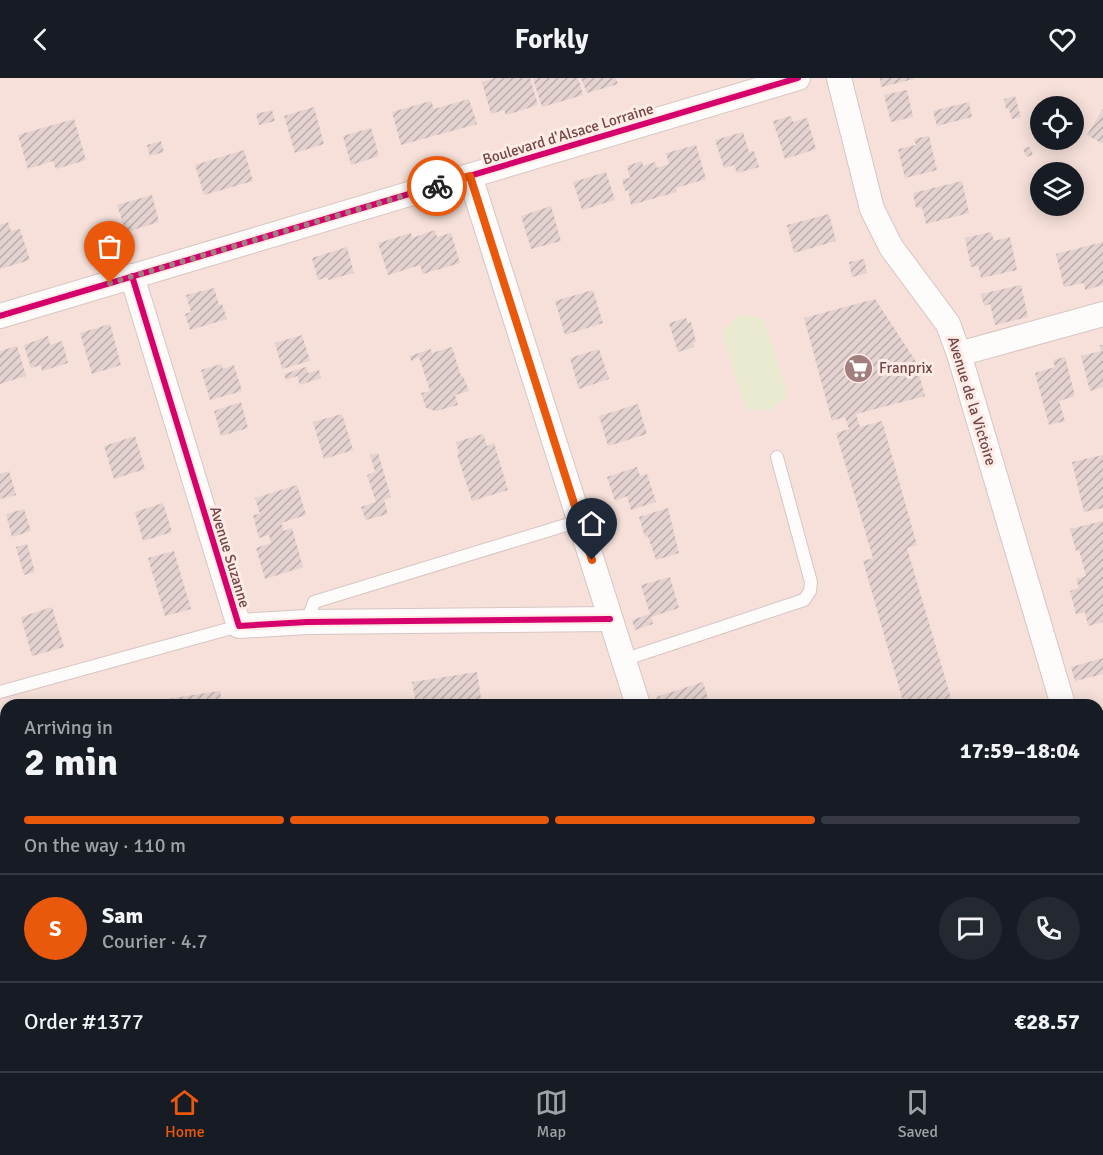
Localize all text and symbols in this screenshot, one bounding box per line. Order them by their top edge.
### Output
icon: back [24,23,57,56]
text: Forkly [515,23,588,56]
icon: heart [1046,23,1079,56]
map controls [1030,96,1084,216]
button: locate [1030,96,1084,150]
street label: Boulevard d'Alsace Lorraine [480,99,656,169]
courier [407,156,467,216]
button: layers [1030,162,1084,216]
icon: bike [421,170,454,203]
pin [84,221,135,283]
icon: bag [93,230,126,263]
street label: Avenue de la Victoire [944,334,1000,468]
supermarket icon: Franprix [842,352,874,384]
place label: Franprix [879,359,932,377]
pin [566,498,617,560]
street label: Avenue Suzanne [206,504,254,610]
icon: home [575,507,608,540]
text: Arriving in [24,715,113,740]
text: 17:59–18:04 [960,737,1080,764]
text: 2 min [24,738,118,786]
text: On the way · 110 m [24,833,186,858]
button: chat [939,897,1002,960]
button: phone [1017,897,1080,960]
text: Sam [102,902,143,929]
text: S [49,915,62,942]
text: Courier · 4.7 [102,929,208,954]
text: Order #1377 [24,1008,144,1035]
text: €28.57 [1014,1008,1080,1035]
tab: Home [165,1086,205,1142]
tab: Map [535,1086,568,1142]
tab: Saved [898,1086,938,1142]

